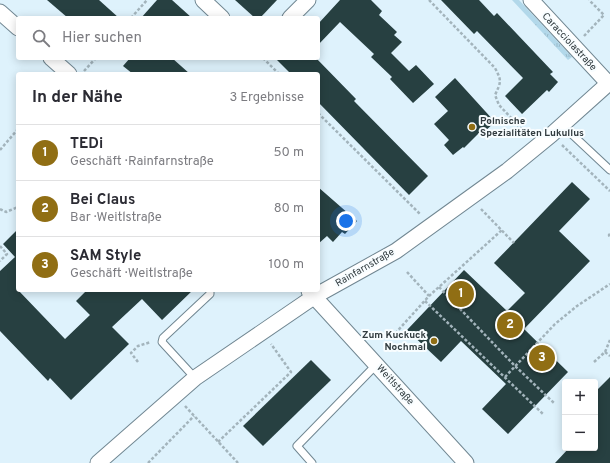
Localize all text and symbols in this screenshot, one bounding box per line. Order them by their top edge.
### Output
street label: Caracciolastraße [539,10,599,74]
search box [16,16,320,60]
icon: search [30,27,52,49]
text: Hier suchen [62,29,142,48]
text: In der Nähe [32,87,123,109]
text: 3 Ergebnisse [229,90,304,106]
place label: Polnische Spezialitäten Lukullus [480,115,584,140]
marker: Polnische Spezialitäten Lukullus [467,122,477,132]
text: TEDi [70,135,103,154]
text: 1 [42,145,48,161]
text: 50 m [274,145,304,161]
text: Geschäft · Rainfarnstraße [70,154,214,170]
text: Bei Claus [70,191,135,210]
text: 2 [41,201,49,217]
text: 80 m [274,201,304,217]
text: Bar · Weitlstraße [70,210,162,226]
your location [336,211,356,231]
street label: Rainfarnstraße [333,246,397,290]
text: SAM Style [70,247,141,266]
text: 3 [41,257,49,273]
text: 100 m [268,257,304,273]
text: Geschäft · Weitlstraße [70,266,193,282]
pin: 1 [448,279,474,309]
pin: 2 [497,310,523,340]
place label: Zum Kuckuck Nochmal [362,329,426,354]
marker: Zum Kuckuck Nochmal [429,336,439,346]
pin: 3 [529,343,555,373]
street label: Weitlstraße [373,362,417,408]
map controls [562,379,598,451]
button: + [562,379,598,415]
button: − [562,415,598,451]

